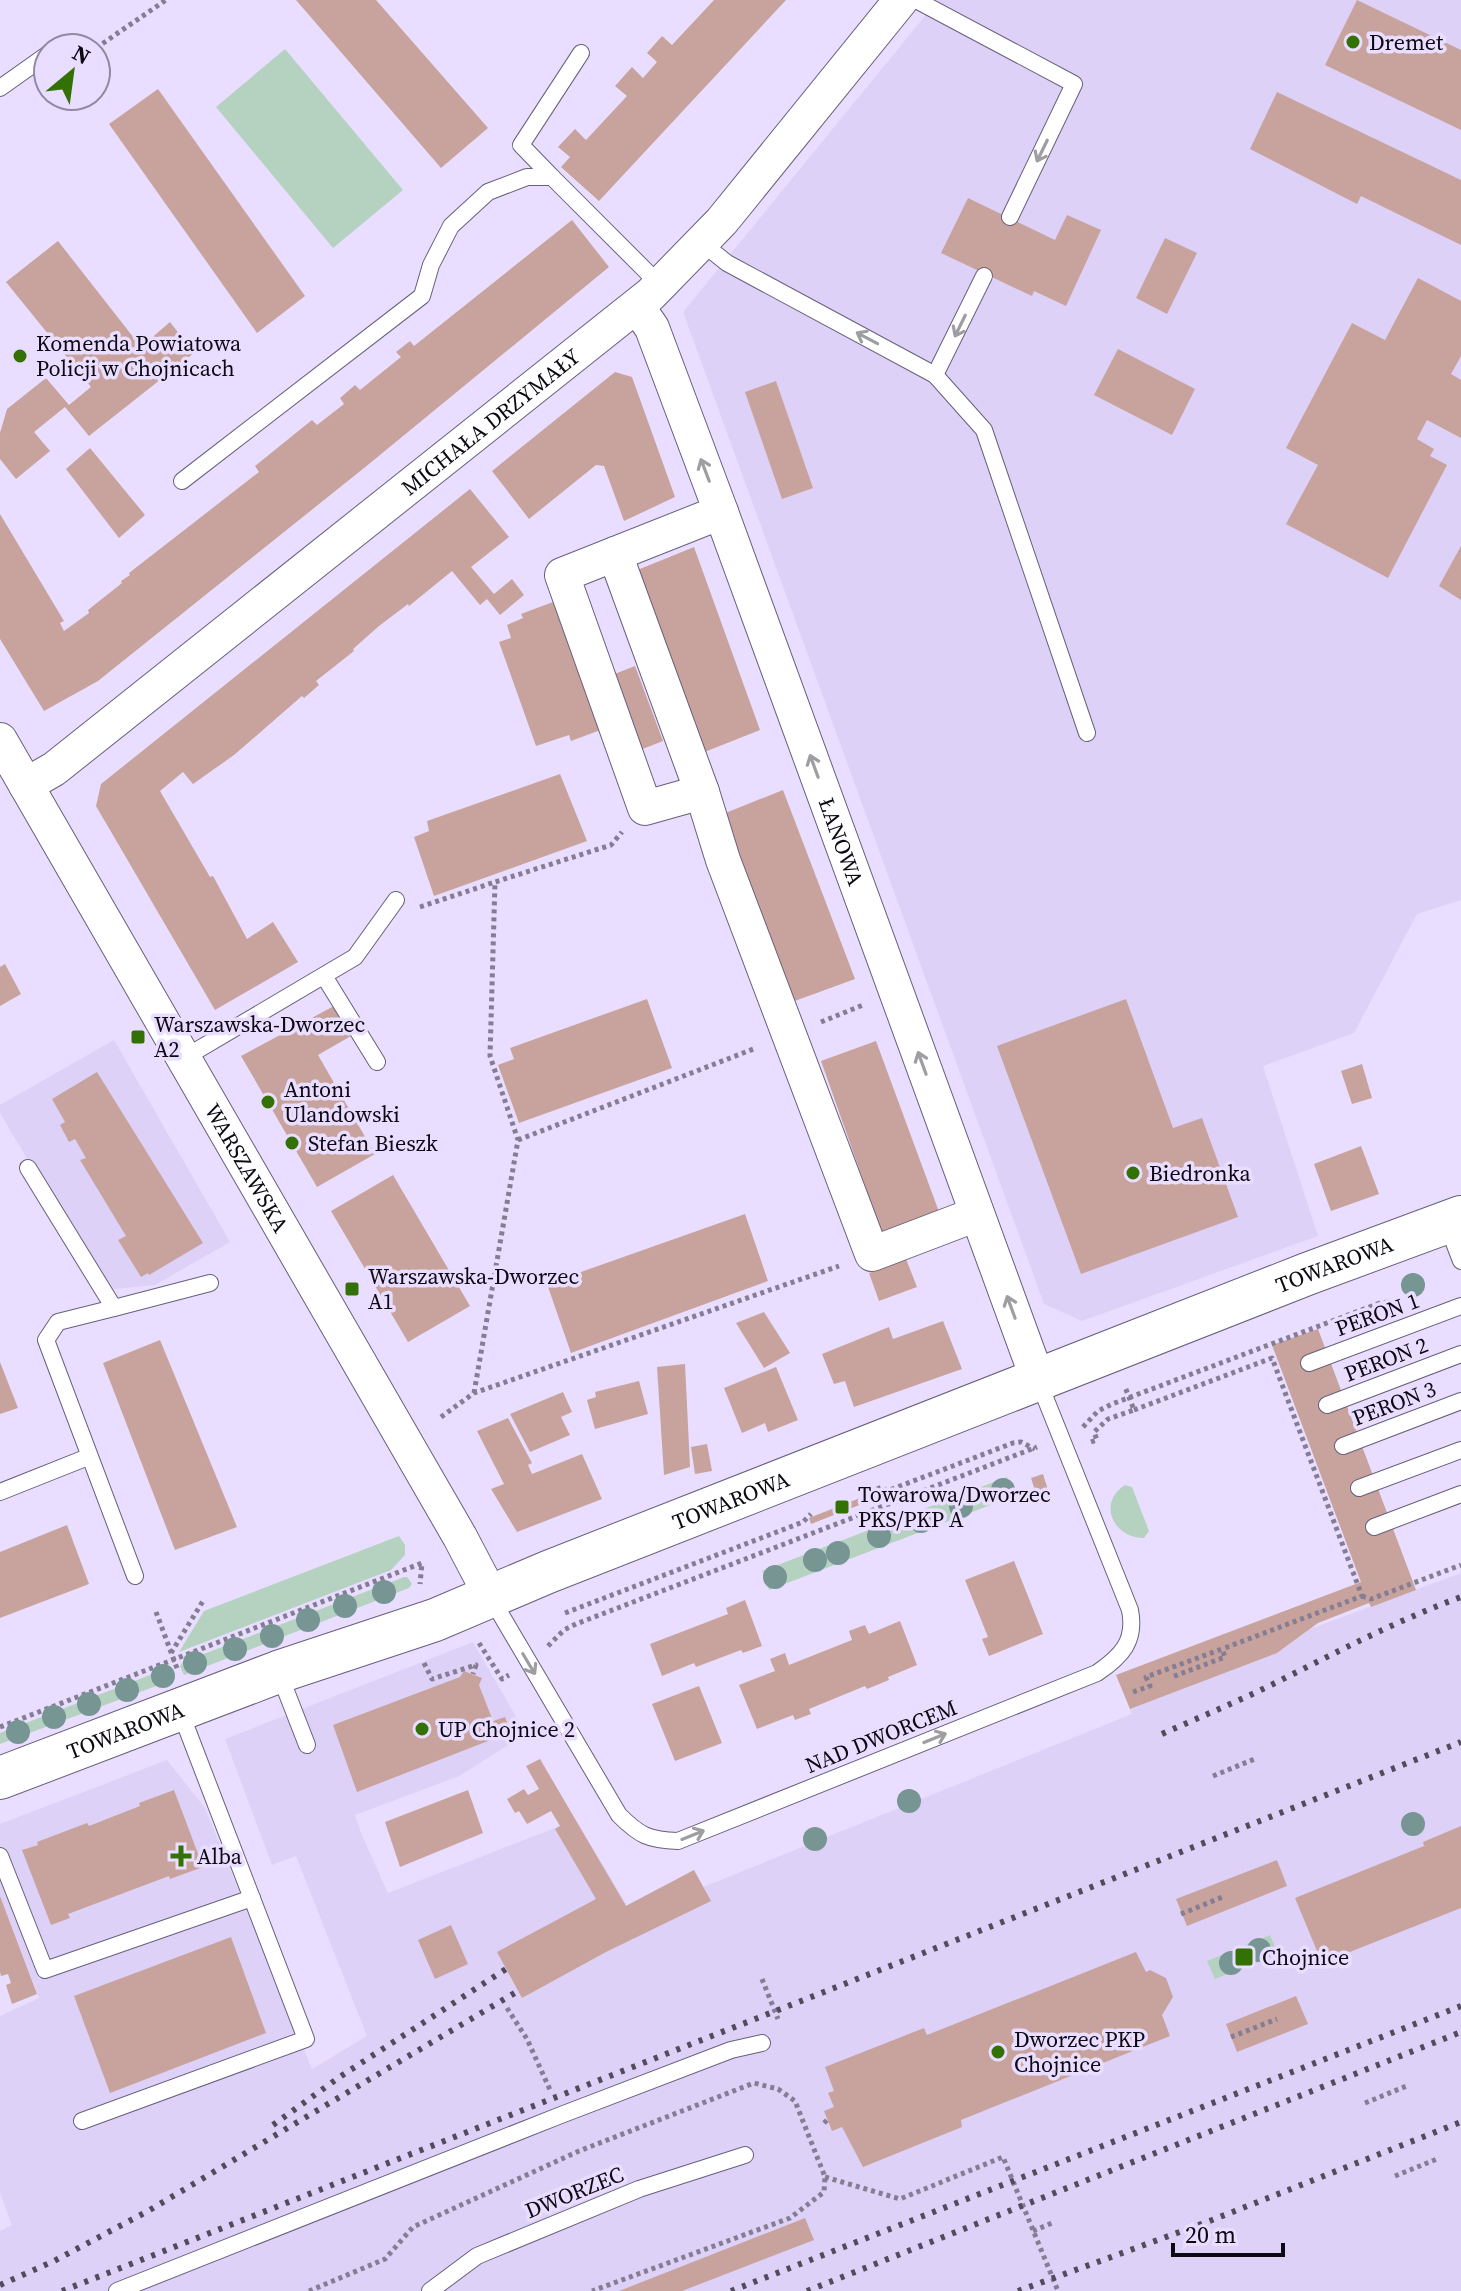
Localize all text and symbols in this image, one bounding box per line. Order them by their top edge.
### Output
place label: Dremet [1369,27,1444,57]
north arrow [32,32,112,112]
marker: Dremet [1344,33,1362,51]
text: N [67,38,96,72]
one-way arrow [1034,138,1049,162]
one-way arrow [951,313,967,337]
place label: Komenda Powiatowa Policji w Chojnicach [36,328,242,383]
one-way arrow [855,329,879,345]
street label: MICHAŁA DRZYMAŁY [395,341,586,502]
marker: Komenda Powiatowa Policji w Chojnicach [11,347,29,365]
one-way arrow [697,458,711,482]
one-way arrow [806,754,820,779]
street label: ŁANOWA [812,793,871,890]
place label: Warszawska-Dworzec A2 [154,1009,366,1064]
marker: Warszawska-Dworzec A2 [129,1028,147,1046]
one-way arrow [914,1051,928,1076]
place label: Antoni Ulandowski [284,1074,400,1129]
marker: Antoni Ulandowski [259,1093,277,1111]
street label: WARSZAWSKA [198,1098,296,1238]
place label: Stefan Bieszk [308,1128,439,1158]
marker: Stefan Bieszk [283,1134,301,1152]
place label: Biedronka [1149,1158,1252,1188]
marker: Biedronka [1124,1164,1142,1182]
street label: TOWAROWA [1271,1228,1397,1300]
place label: Warszawska-Dworzec A1 [368,1261,580,1316]
marker: Warszawska-Dworzec A1 [343,1280,361,1298]
street label: PERON 1 [1331,1285,1423,1343]
one-way arrow [1003,1295,1018,1320]
street label: PERON 2 [1340,1329,1432,1389]
street label: PERON 3 [1348,1373,1440,1433]
street label: TOWAROWA [668,1464,794,1537]
place label: Towarowa/Dworzec PKS/PKP A [858,1479,1051,1534]
marker: Towarowa/Dworzec PKS/PKP A [833,1498,851,1516]
one-way arrow [521,1652,537,1675]
street label: NAD DWORCEM [801,1692,961,1780]
street label: TOWAROWA [62,1694,189,1766]
place label: UP Chojnice 2 [438,1714,575,1744]
marker: UP Chojnice 2 [413,1720,431,1738]
one-way arrow [922,1730,947,1744]
one-way arrow [680,1826,705,1841]
place label: Alba [197,1841,243,1871]
marker: Alba [172,1847,190,1865]
place label: Chojnice [1262,1942,1349,1972]
marker: Chojnice [1233,1946,1255,1968]
place label: Dworzec PKP Chojnice [1014,2024,1145,2079]
marker: Dworzec PKP Chojnice [989,2043,1007,2061]
street label: DWORZEC [520,2159,628,2225]
scale bar [1173,2207,1283,2257]
text: 20 m [1185,2218,1236,2251]

